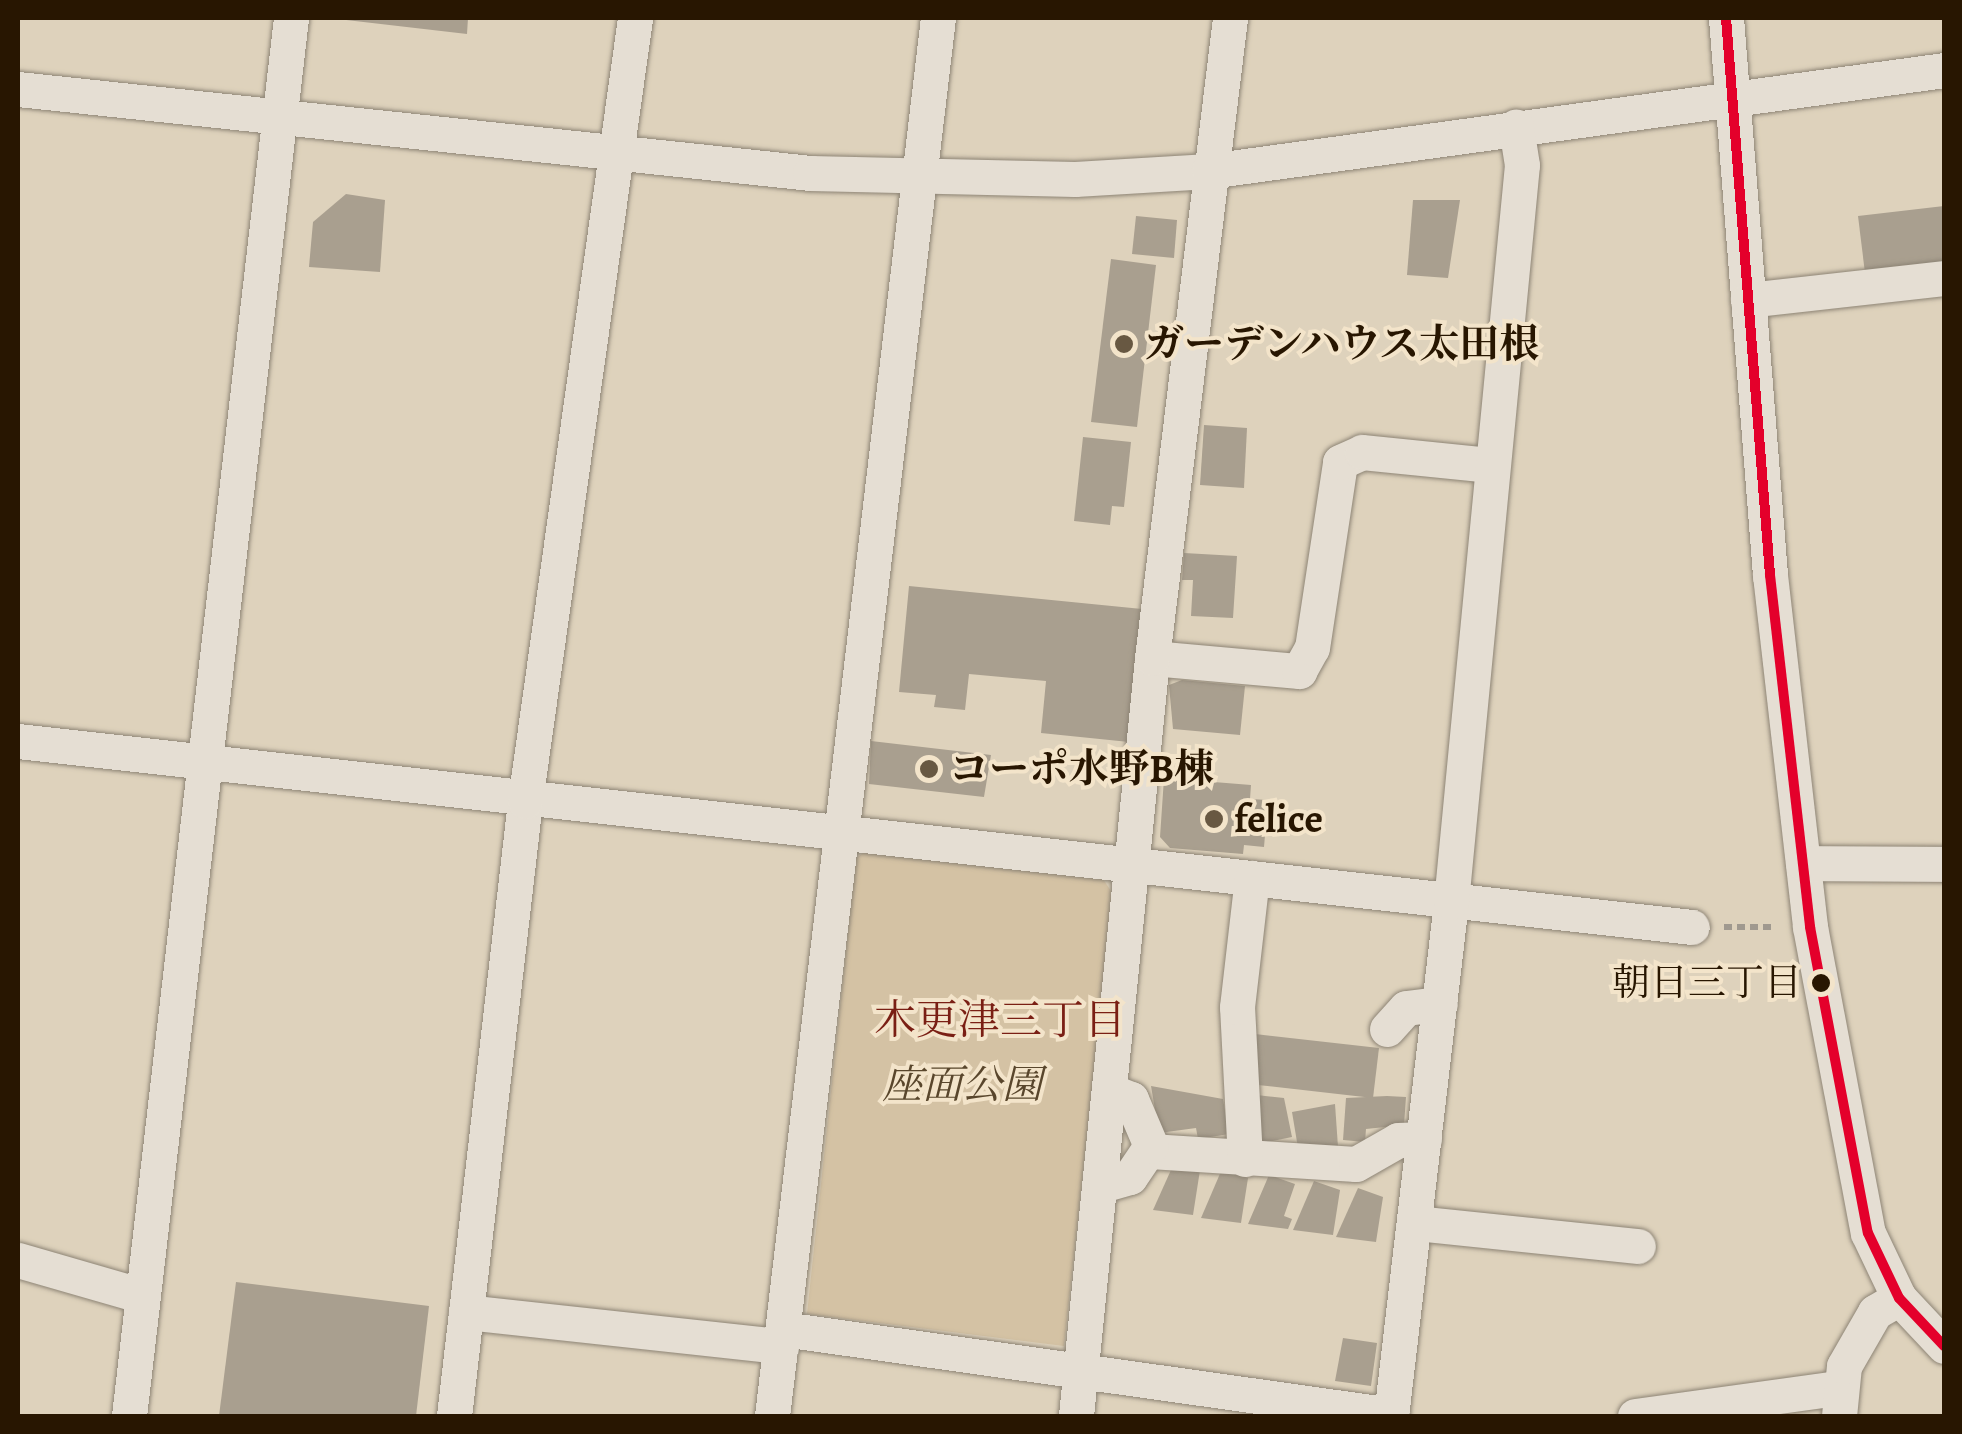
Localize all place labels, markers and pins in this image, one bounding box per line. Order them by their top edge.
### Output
place label: ガーデンハウス太田根 [1144,320,1544,368]
marker: ガーデンハウス太田根 [1113,333,1135,355]
place label: コーポ水野B棟 [949,745,1214,793]
marker: コーポ水野B棟 [918,758,940,780]
place label: felice [1234,795,1323,843]
marker: felice [1203,808,1225,830]
place label: 朝日三丁目 [1612,960,1802,1006]
marker: 朝日三丁目 [1811,973,1831,993]

